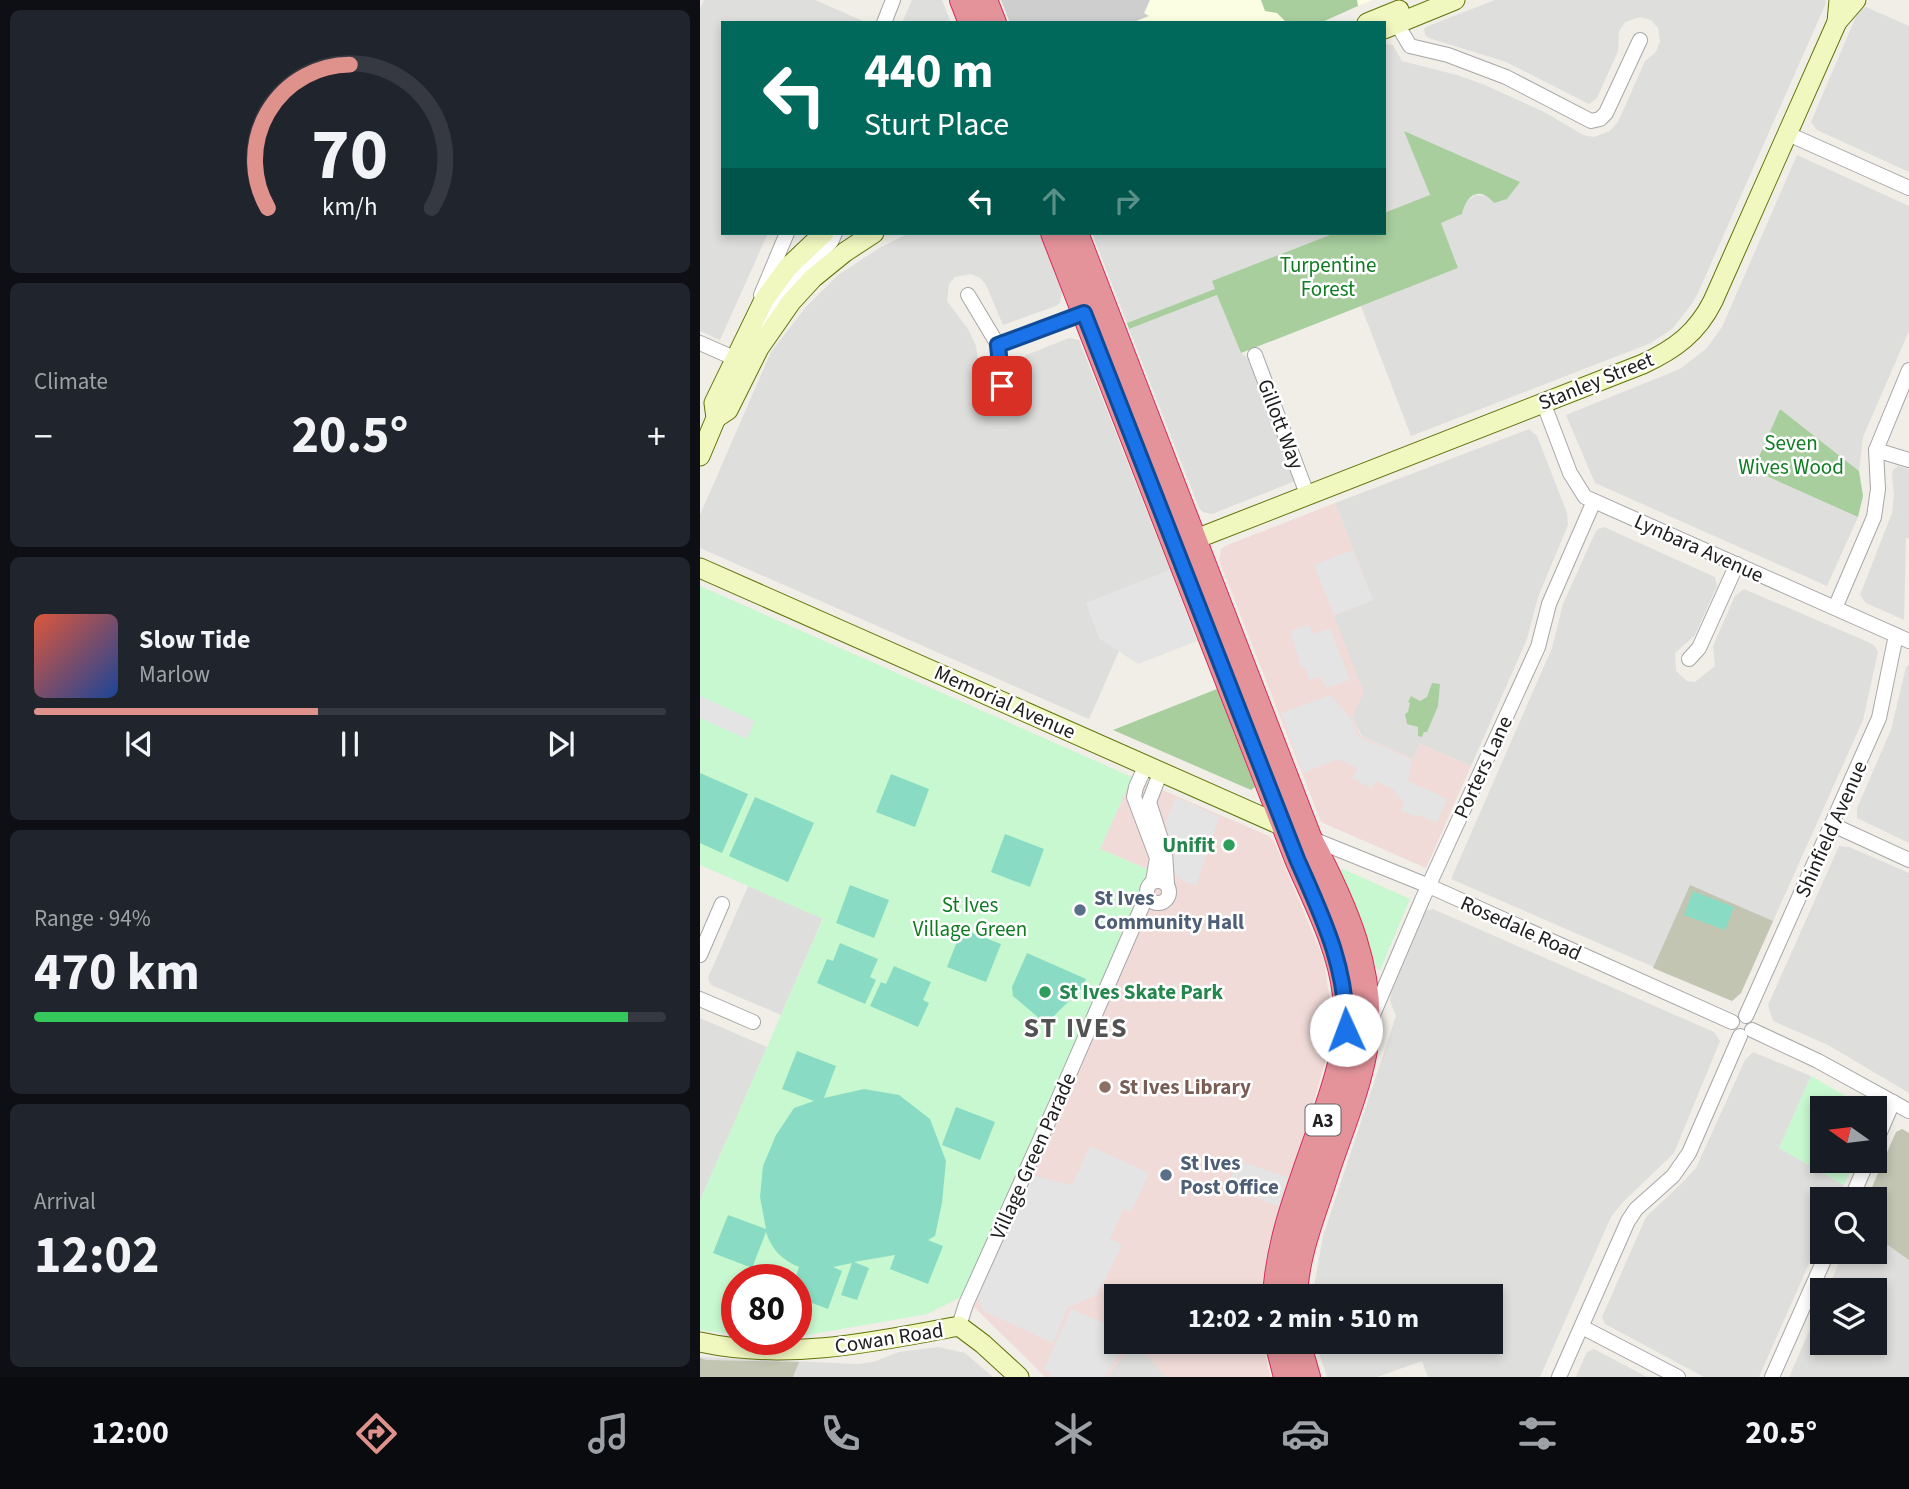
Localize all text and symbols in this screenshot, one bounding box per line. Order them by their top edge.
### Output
text: 440 m [864,37,993,107]
icon: left [749,49,840,140]
text: Sturt Place [864,102,1009,148]
text: 70 [312,103,388,207]
icon: left [962,182,1000,220]
icon: ahead [1035,182,1073,220]
icon: right [1108,182,1146,220]
text: km/h [322,189,378,225]
park label: Turpentine Forest [1280,250,1376,304]
street label: Stanley Street [1534,344,1658,418]
pin [972,356,1032,416]
text: Climate [34,365,108,398]
icon: arrive [983,367,1021,405]
street label: Gillott Way [1250,375,1312,474]
text: 20.5° [292,399,408,473]
text: − [34,410,53,464]
text: + [647,410,666,464]
park label: Seven Wives Wood [1738,428,1844,482]
street label: Lynbara Avenue [1629,506,1769,590]
text: Slow Tide [139,621,250,658]
street label: Memorial Avenue [930,657,1080,747]
text: Marlow [139,658,210,691]
street label: Porters Lane [1446,711,1520,823]
icon: previous [120,725,158,763]
icon: pause [331,725,369,763]
icon: next [542,725,580,763]
street label: Shinfield Avenue [1787,756,1875,902]
place label: Unifit [1162,830,1215,860]
marker: Unifit [1221,837,1237,853]
place label: St Ives Community Hall [1094,883,1244,937]
street label: Rosedale Road [1456,888,1586,968]
park label: St Ives Village Green [913,890,1027,944]
text: Range · 94% [34,902,151,935]
marker: St Ives Community Hall [1072,902,1088,918]
text: 470 km [34,936,200,1010]
place label: St Ives Skate Park [1059,977,1223,1007]
marker: St Ives Skate Park [1037,984,1053,1000]
position arrow [1309,993,1383,1067]
district label: ST IVES [1023,1008,1129,1048]
street label: Village Green Parade [983,1068,1083,1244]
place label: St Ives Library [1119,1072,1251,1102]
marker: St Ives Library [1097,1079,1113,1095]
north arrow [1810,1096,1886,1172]
map controls [1810,1096,1887,1355]
road number: A3 [1306,1104,1340,1136]
place label: St Ives Post Office [1180,1148,1279,1202]
marker: St Ives Post Office [1158,1167,1174,1183]
text: Arrival [34,1185,96,1218]
button: search [1810,1187,1887,1264]
text: 12:02 [34,1219,159,1293]
speed limit sign: 80 [721,1264,812,1355]
button: layers [1810,1278,1887,1355]
text: 12:02 · 2 min · 510 m [1188,1300,1419,1337]
street label: Cowan Road [833,1315,945,1361]
icon: directions [352,1409,401,1458]
icon: music [584,1409,633,1458]
icon: phone [816,1409,865,1458]
icon: climate [1049,1409,1098,1458]
icon: car [1281,1409,1330,1458]
icon: filters [1513,1409,1562,1458]
text: 12:00 [92,1410,169,1456]
text: 20.5° [1745,1410,1817,1456]

